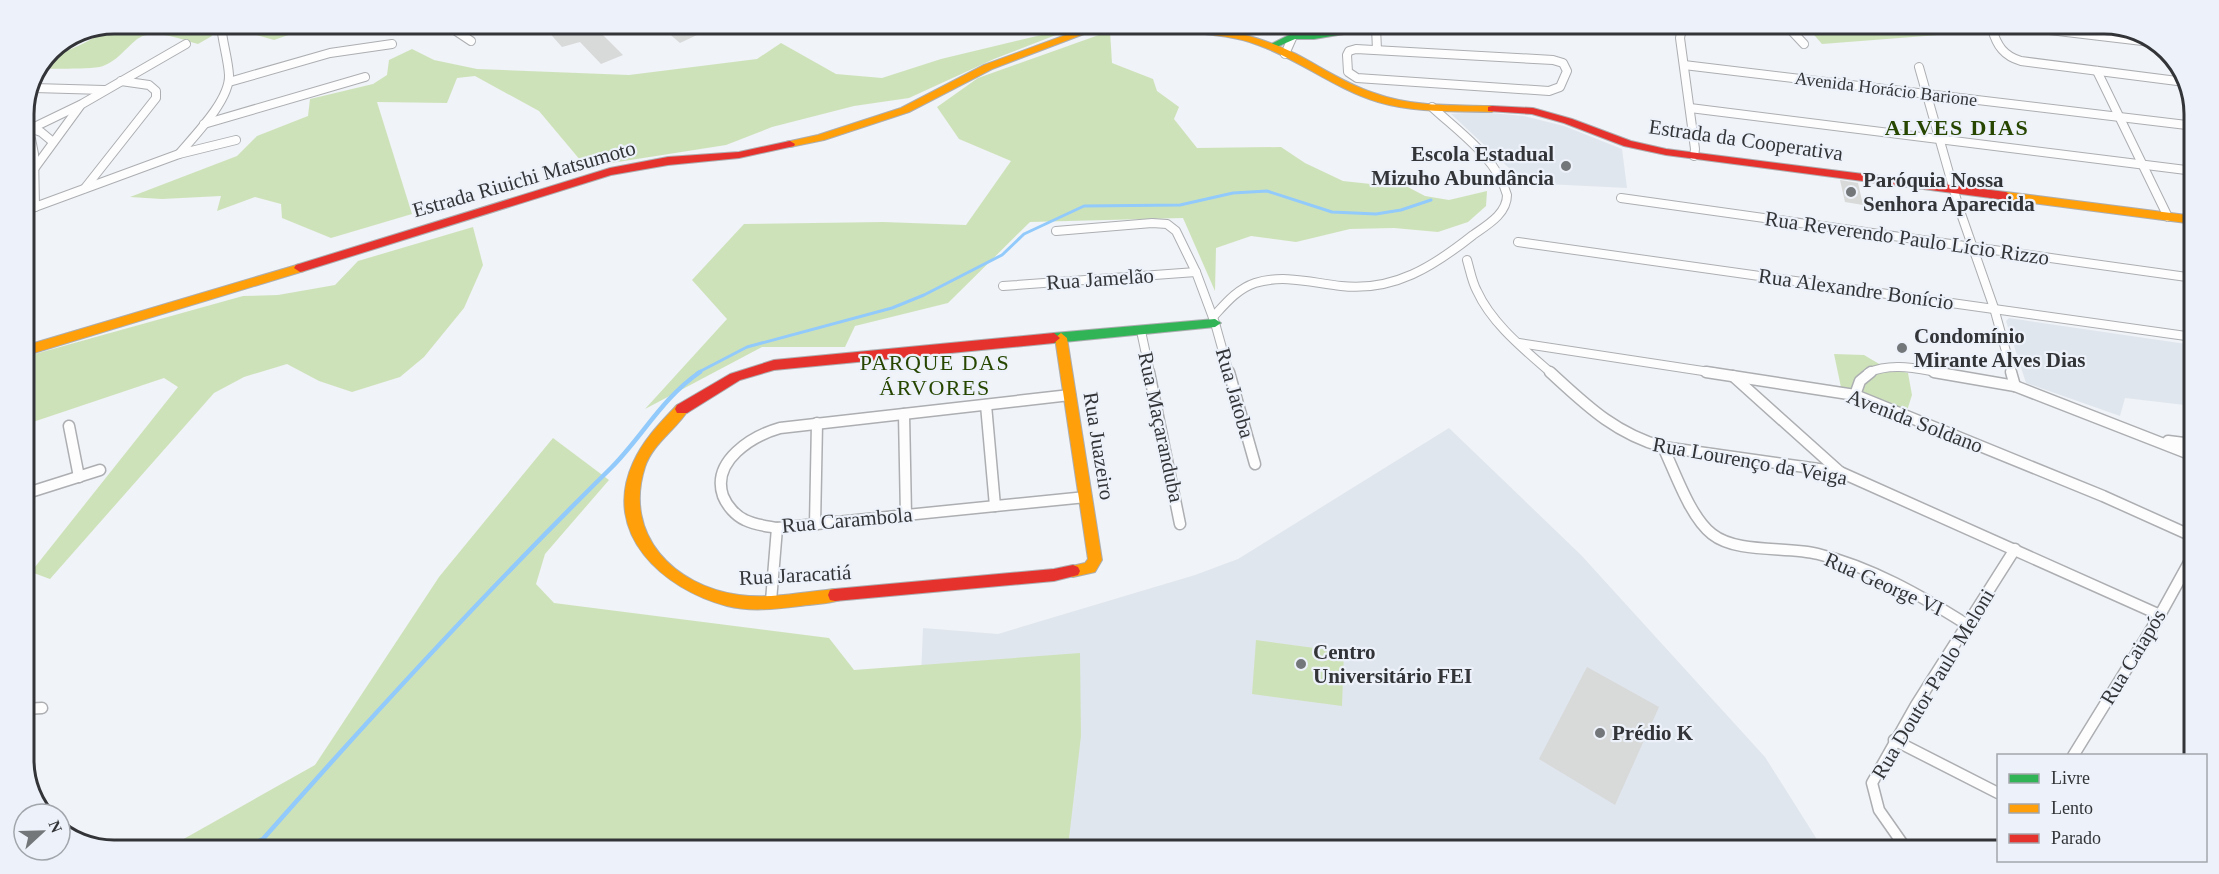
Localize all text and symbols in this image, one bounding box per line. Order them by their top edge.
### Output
street label: Avenida Horácio Barione [1794,68,1978,110]
street label: Estrada da Cooperativa [1647,114,1845,166]
district label: ALVES DIAS [1885,115,2029,140]
street label: Estrada Riuichi Matsumoto [410,136,638,222]
place label: Escola Estadual Mizuho Abundância [1371,142,1554,190]
marker: Escola Estadual Mizuho Abundância [1559,159,1573,173]
place label: Paróquia Nossa Senhora Aparecida [1863,168,2035,216]
marker: Paróquia Nossa Senhora Aparecida [1844,185,1858,199]
street label: Rua Reverendo Paulo Lício Rizzo [1763,206,2051,270]
street label: Rua Jamelão [1045,263,1155,295]
street label: Rua Alexandre Bonício [1757,263,1955,315]
place label: Condomínio Mirante Alves Dias [1914,324,2085,372]
marker: Condomínio Mirante Alves Dias [1895,341,1909,355]
street label: Rua Jatoba [1211,345,1260,442]
district label: PARQUE DAS ÁRVORES [860,350,1010,400]
street label: Rua Maçaranduba [1133,350,1189,505]
street label: Avenida Soldano [1844,384,1986,458]
street label: Rua Juazeiro [1079,390,1119,502]
street label: Rua Lourenço da Veiga [1651,432,1850,490]
street label: Rua Carambola [781,502,914,538]
street label: Rua George VI [1821,547,1947,621]
street label: Rua Jaracatiá [738,560,852,590]
street label: Rua Doutor Paulo Meloni [1867,584,1999,783]
street label: Rua Caiapós [2095,605,2171,709]
place label: Centro Universitário FEI [1313,640,1472,688]
marker: Centro Universitário FEI [1294,657,1308,671]
place label: Prédio K [1612,721,1694,745]
marker: Prédio K [1593,726,1607,740]
legend [1997,754,2207,862]
text: Livre [2051,768,2090,788]
text: Lento [2051,798,2093,818]
north arrow [12,802,72,862]
text: N [45,818,66,836]
text: Parado [2051,828,2101,848]

